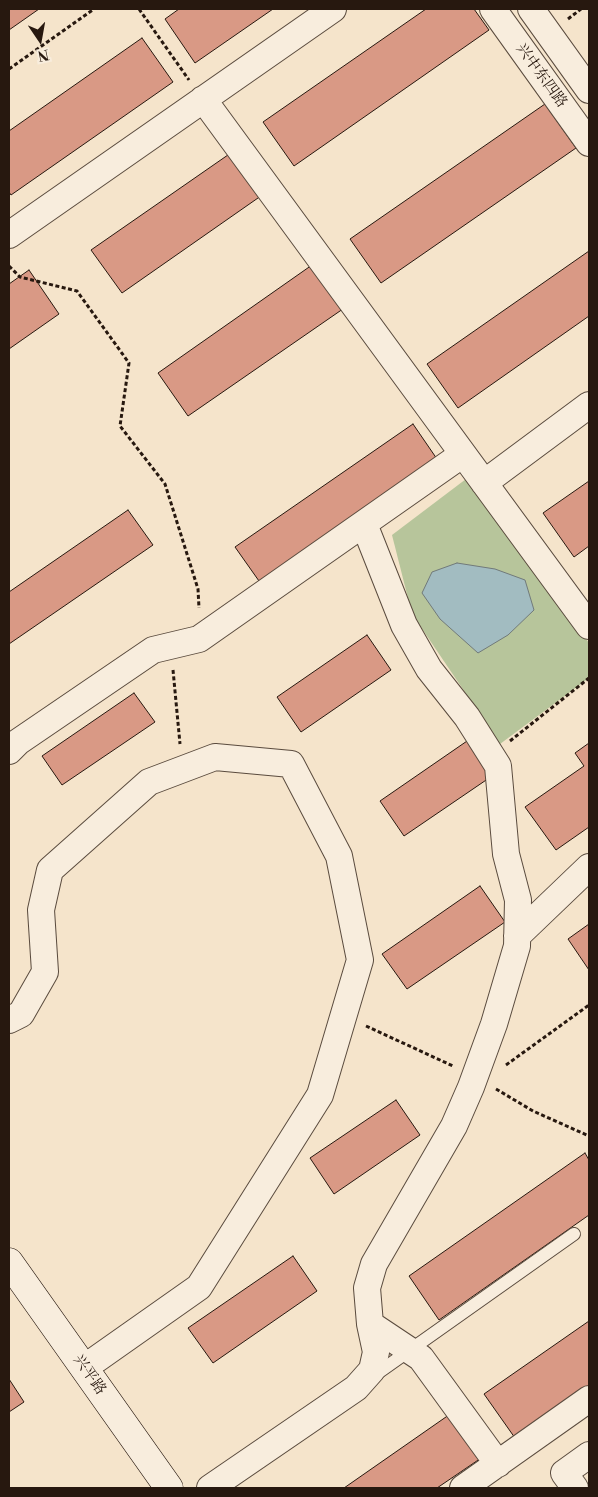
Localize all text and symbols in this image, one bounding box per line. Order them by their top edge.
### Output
north arrow [15,15,65,65]
street label: 兴中东四路 [512,40,570,112]
text: N [36,45,50,65]
street label: 兴平路 [69,1351,109,1399]

